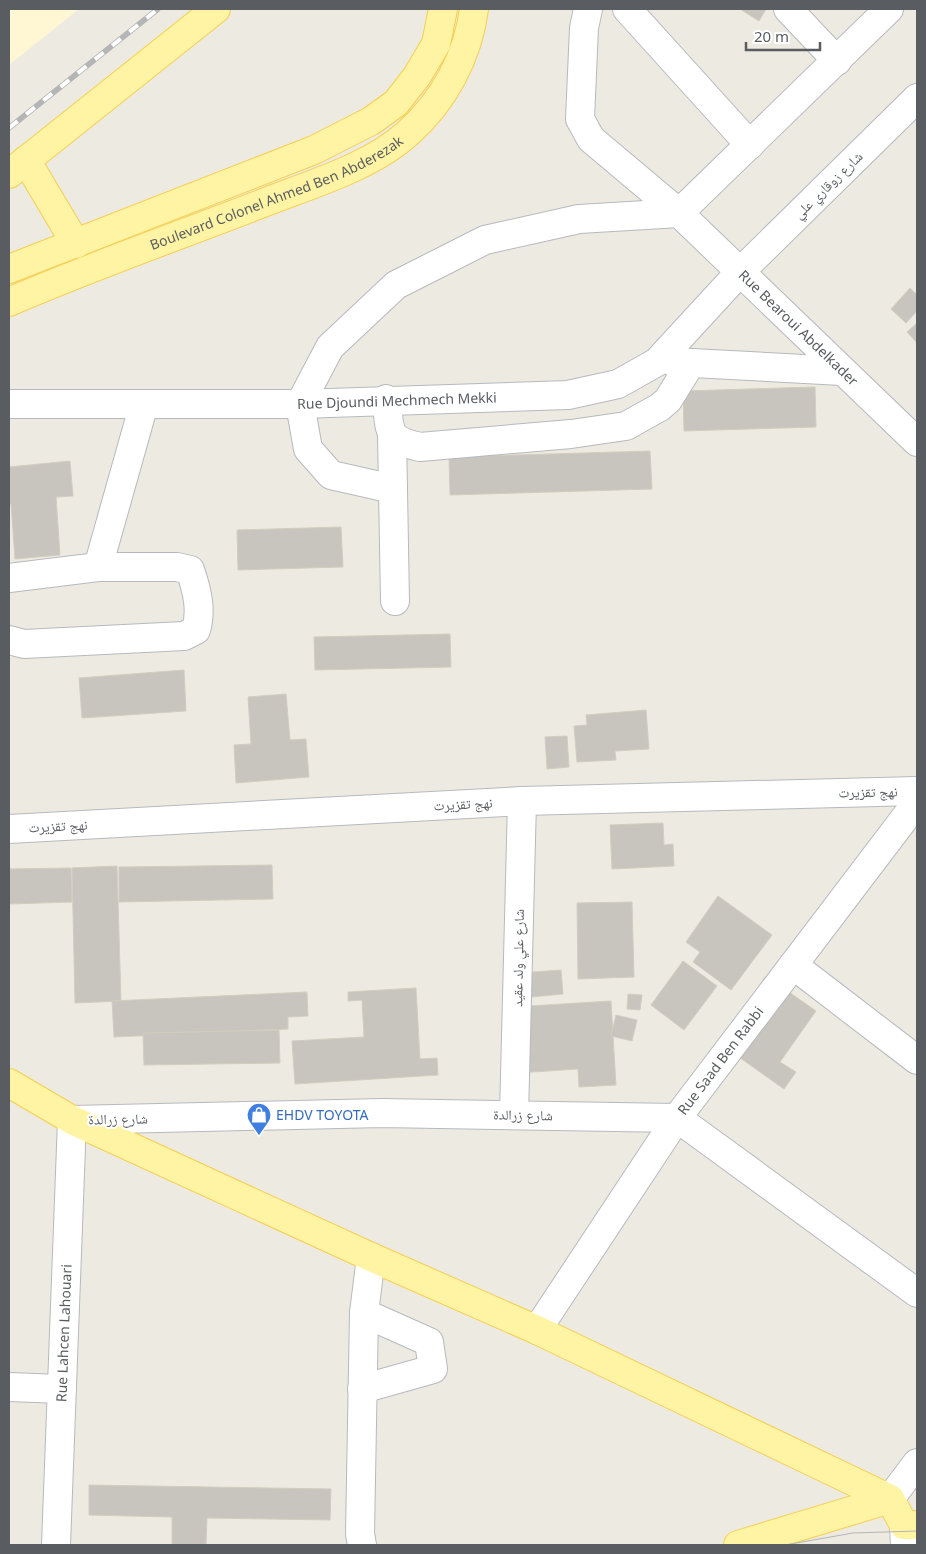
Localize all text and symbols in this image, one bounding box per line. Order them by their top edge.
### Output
scale bar [746,20,820,52]
text: 20 m [754,26,789,46]
street label: Boulevard Colonel Ahmed Ben Abderezak [147,131,407,254]
street label: شارع زوقاري علي [789,147,868,224]
street label: Rue Bearoui Abdelkader [735,266,863,390]
street label: Rue Djoundi Mechmech Mekki [297,387,497,413]
street label: نهج تقزيرت [838,781,898,803]
street label: نهج تقزيرت [433,792,493,816]
street label: نهج تقزيرت [28,814,88,838]
street label: شارع علي ولد عقيد [507,909,530,1007]
street label: Rue Saad Ben Rabbi [673,1002,767,1118]
shop icon: EHDV TOYOTA [246,1102,272,1136]
street label: شارع زرالدة [493,1104,553,1126]
place label: EHDV TOYOTA [276,1105,369,1124]
street label: شارع زرالدة [88,1108,148,1130]
street label: Rue Lahcen Lahouari [51,1264,76,1402]

